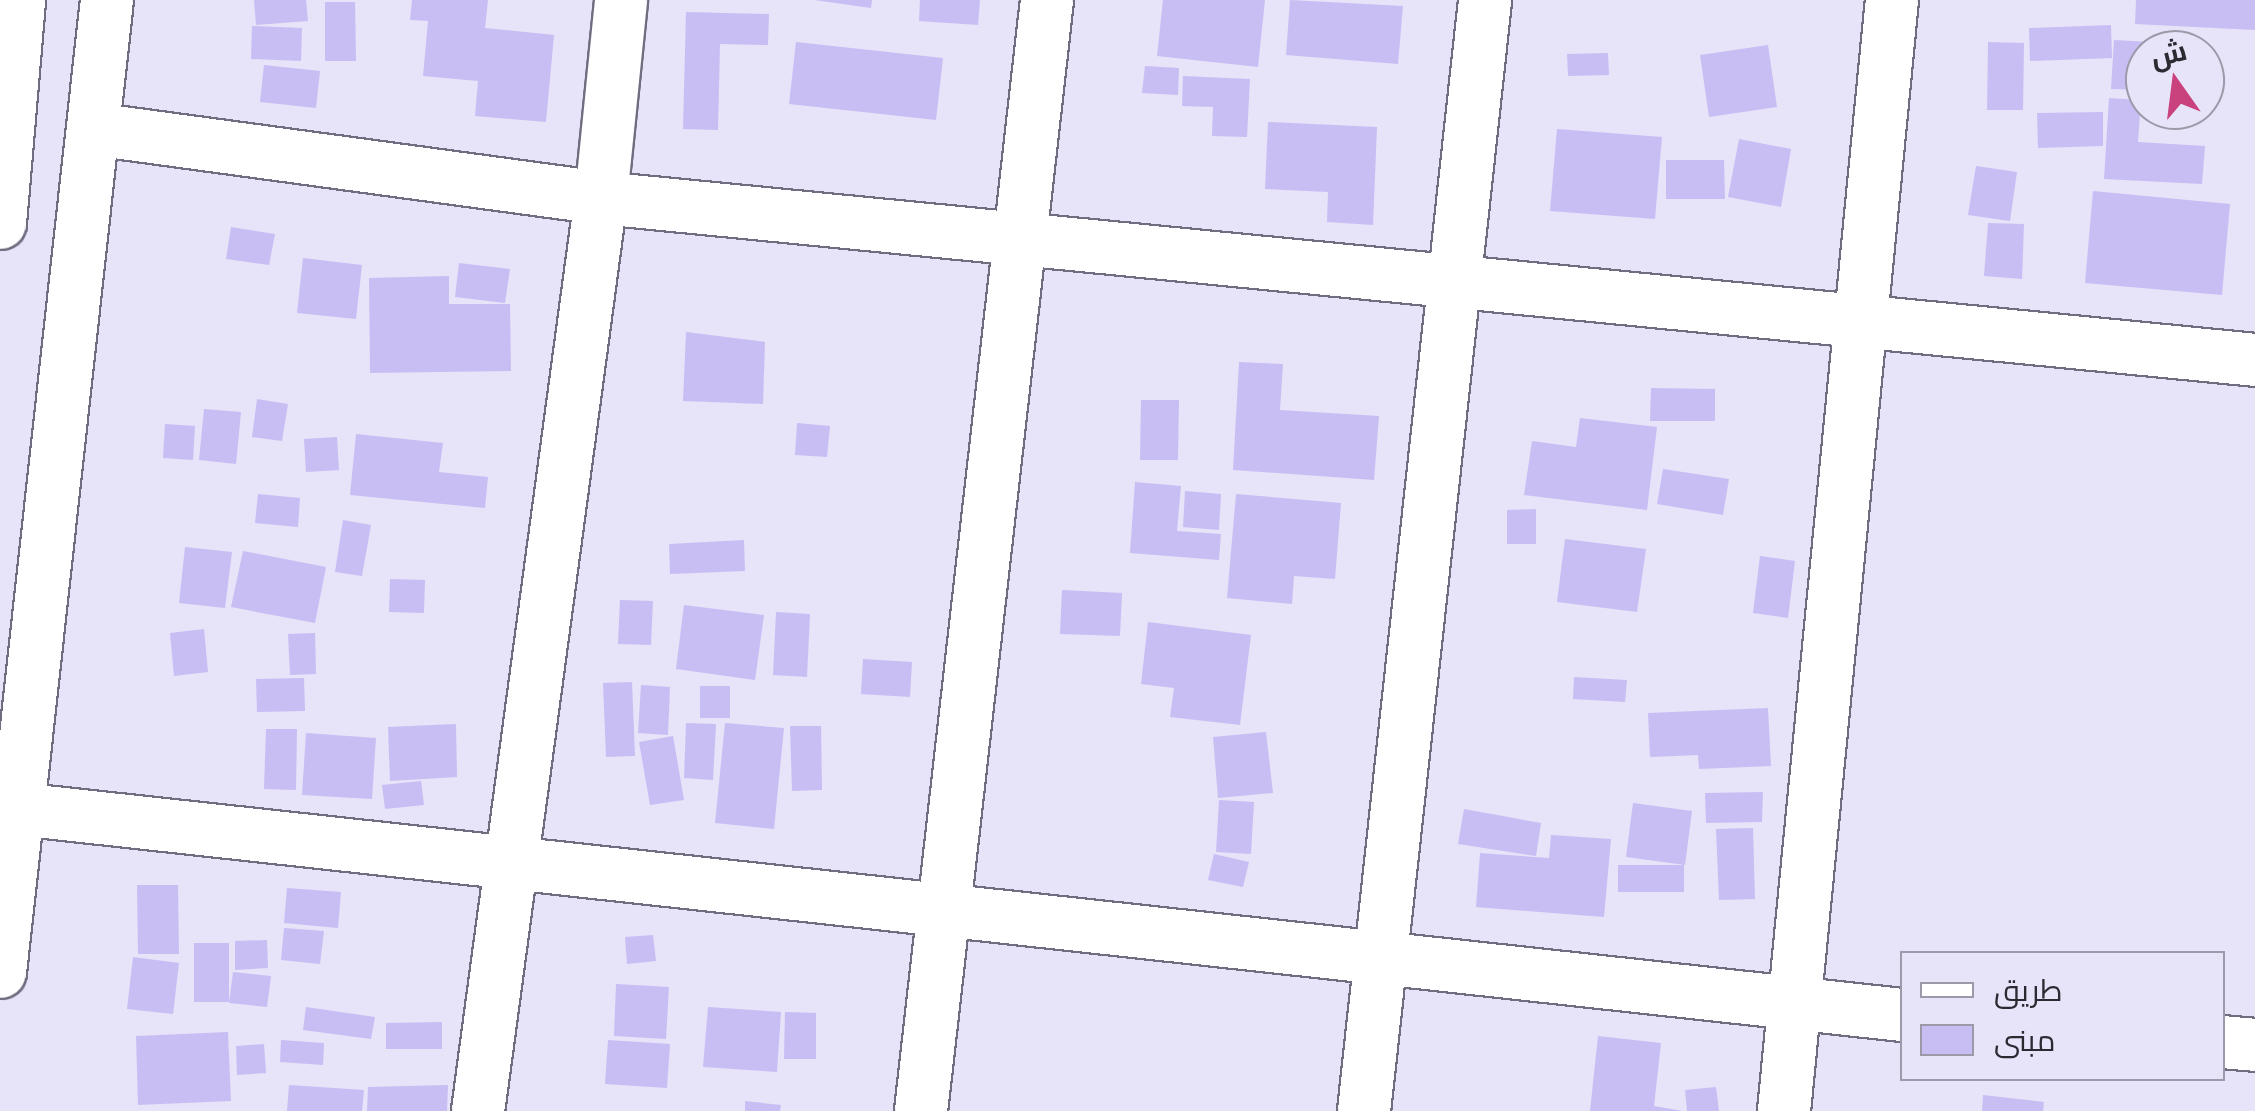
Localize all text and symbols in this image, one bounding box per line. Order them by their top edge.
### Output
north arrow [2125,30,2225,130]
text: ش [2147,32,2190,74]
legend [1900,951,2225,1081]
text: طريق [1994,971,2063,1007]
text: مبنى [1994,1021,2055,1057]

